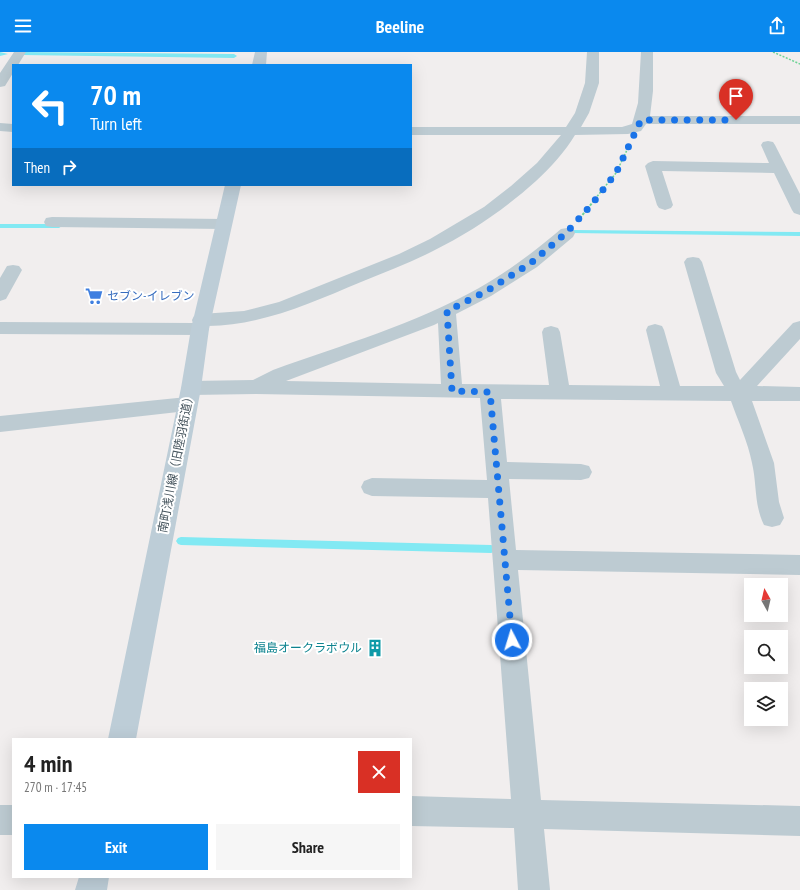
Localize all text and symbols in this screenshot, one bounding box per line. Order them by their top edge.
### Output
icon: menu [12,15,34,37]
text: Beeline [376,15,424,38]
icon: share [766,15,788,37]
text: 70 m [90,76,141,113]
pin [719,79,753,120]
icon: left [24,80,76,132]
icon: arrive [725,85,747,107]
text: Turn left [90,112,142,135]
icon: right [58,156,80,178]
text: Then [24,158,50,177]
supermarket icon: セブン-イレブン [84,286,104,306]
place label: セブン-イレブン [107,288,195,303]
street label: 南町浅川線（旧陸羽街道） [154,390,197,534]
north arrow [744,578,788,622]
map controls [744,578,788,726]
position arrow [491,619,533,661]
button: search [744,630,788,674]
building icon: 福島オークラボウル [365,638,385,658]
place label: 福島オークラボウル [254,640,362,655]
button: layers [744,682,788,726]
text: 4 min [24,748,72,779]
button: close [358,751,400,793]
text: 270 m · 17:45 [24,779,87,796]
button: Exit [24,824,208,870]
button: Share [216,824,400,870]

